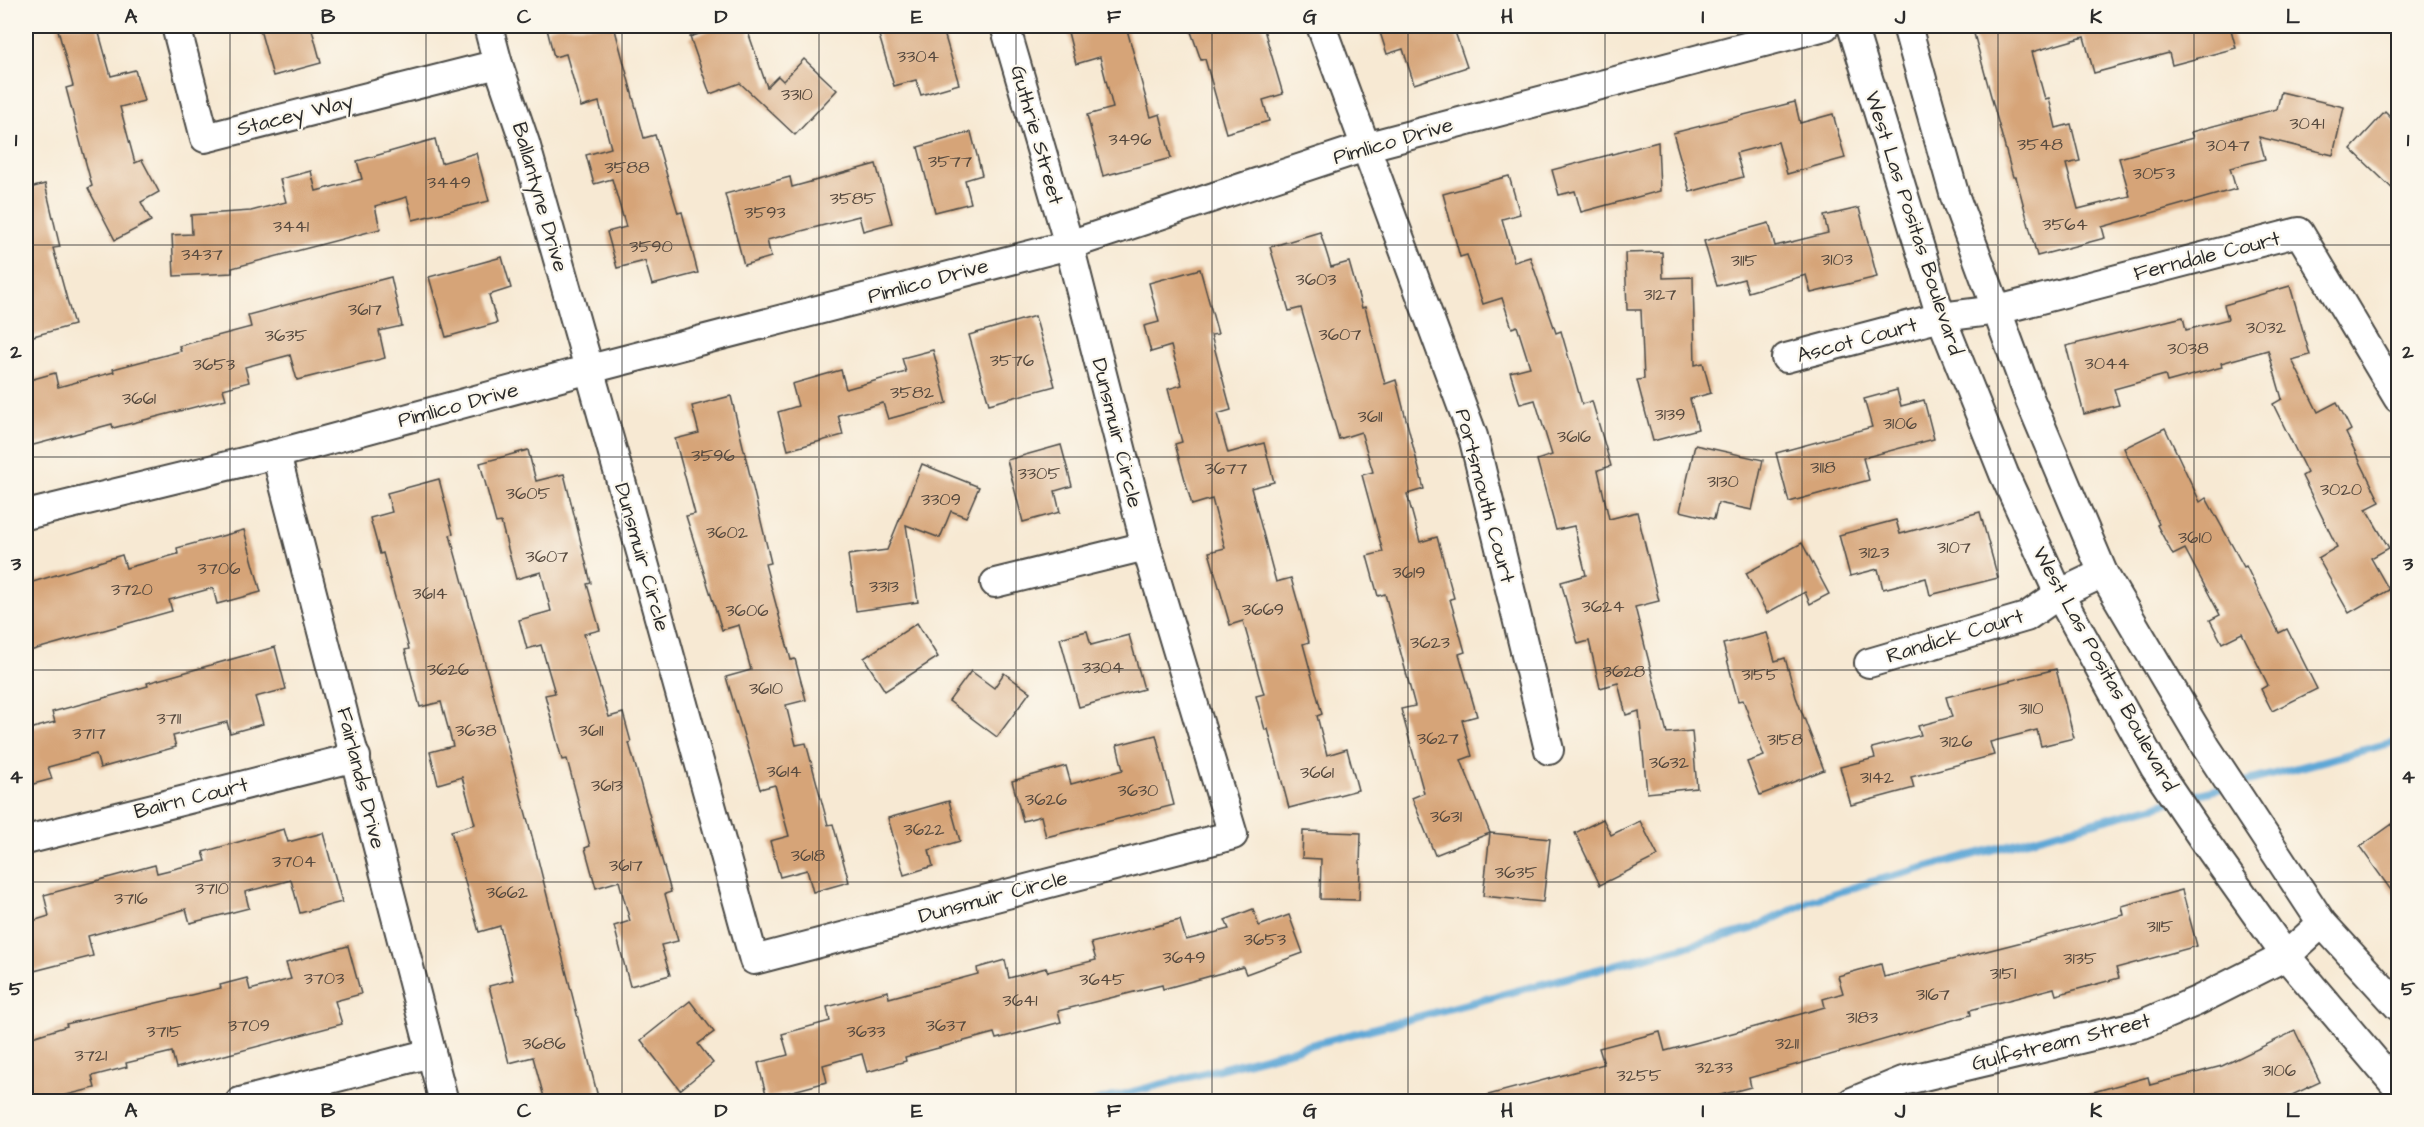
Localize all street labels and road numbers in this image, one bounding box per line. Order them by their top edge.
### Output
street label: Guthrie Street [1003,62,1071,208]
street label: Stacey Way [234,86,357,145]
street label: West Las Positas Boulevard [1858,87,1970,359]
street label: Pimlico Drive [1330,110,1456,172]
street label: Ballantyne Drive [503,119,575,276]
street label: Ferndale Court [2131,224,2284,288]
street label: Pimlico Drive [865,251,991,311]
street label: Ascot Court [1794,310,1921,370]
street label: Dunsmuir Circle [1084,355,1150,511]
street label: Pimlico Drive [395,375,521,435]
street label: Portsmouth Court [1448,406,1522,587]
street label: Dunsmuir Circle [607,479,677,635]
street label: West Las Positas Boulevard [2025,541,2185,797]
street label: Randick Court [1883,601,2028,671]
street label: Fairlands Drive [329,704,393,852]
street label: Bairn Court [131,770,252,826]
street label: Dunsmuir Circle [915,863,1071,931]
street label: Gulfstream Street [1969,1006,2154,1078]

